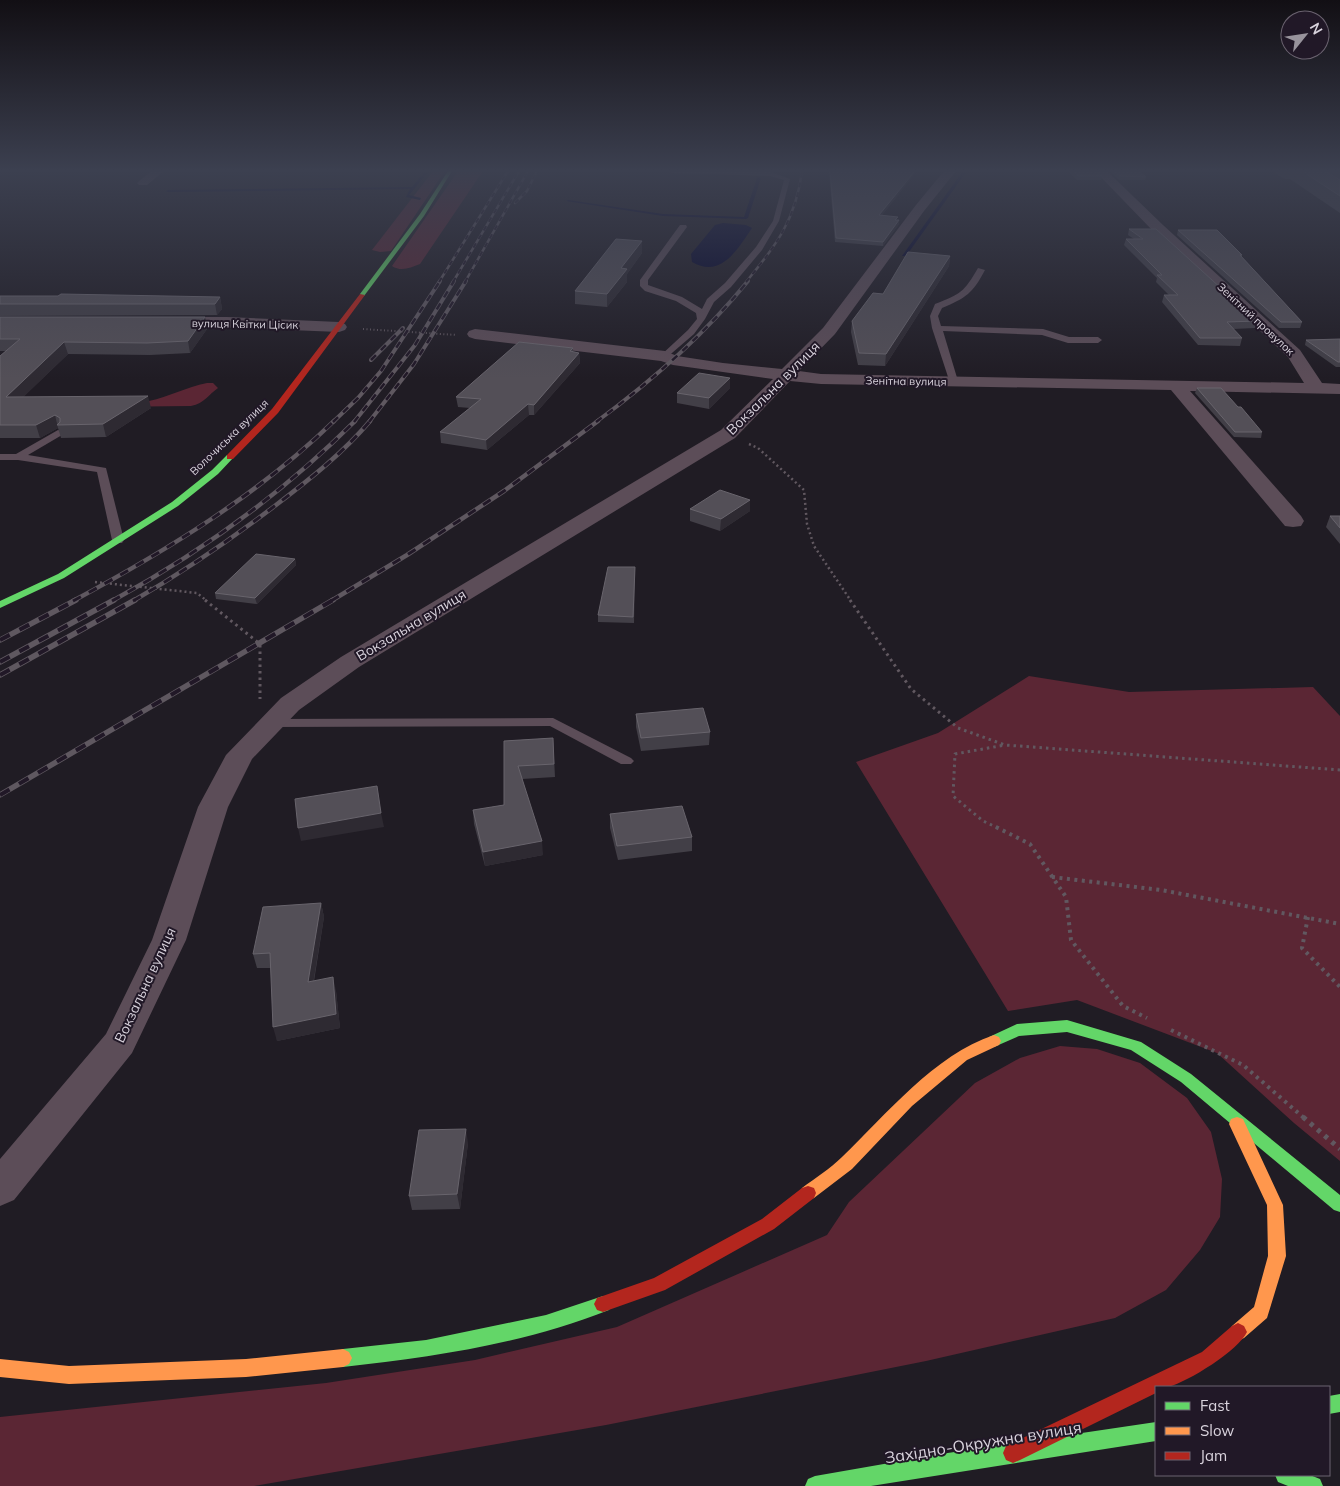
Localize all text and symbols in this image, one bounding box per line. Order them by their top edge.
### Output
north arrow [1280,10,1330,60]
text: N [1306,19,1327,38]
street label: Зенітний провулок [1215,280,1298,358]
street label: вулиця Квітки Цісик [192,316,298,332]
street label: Вокзальна вулиця [722,337,824,439]
street label: Зенітна вулиця [865,373,947,389]
street label: Волочиська вулиця [187,396,271,478]
street label: Вокзальна вулиця [353,585,469,665]
street label: Вокзальна вулиця [110,925,180,1045]
legend [1155,1386,1330,1476]
text: Fast [1200,1396,1230,1415]
street label: Західно-Окружна вулиця [883,1417,1083,1467]
text: Slow [1200,1421,1234,1440]
text: Jam [1200,1446,1227,1465]

